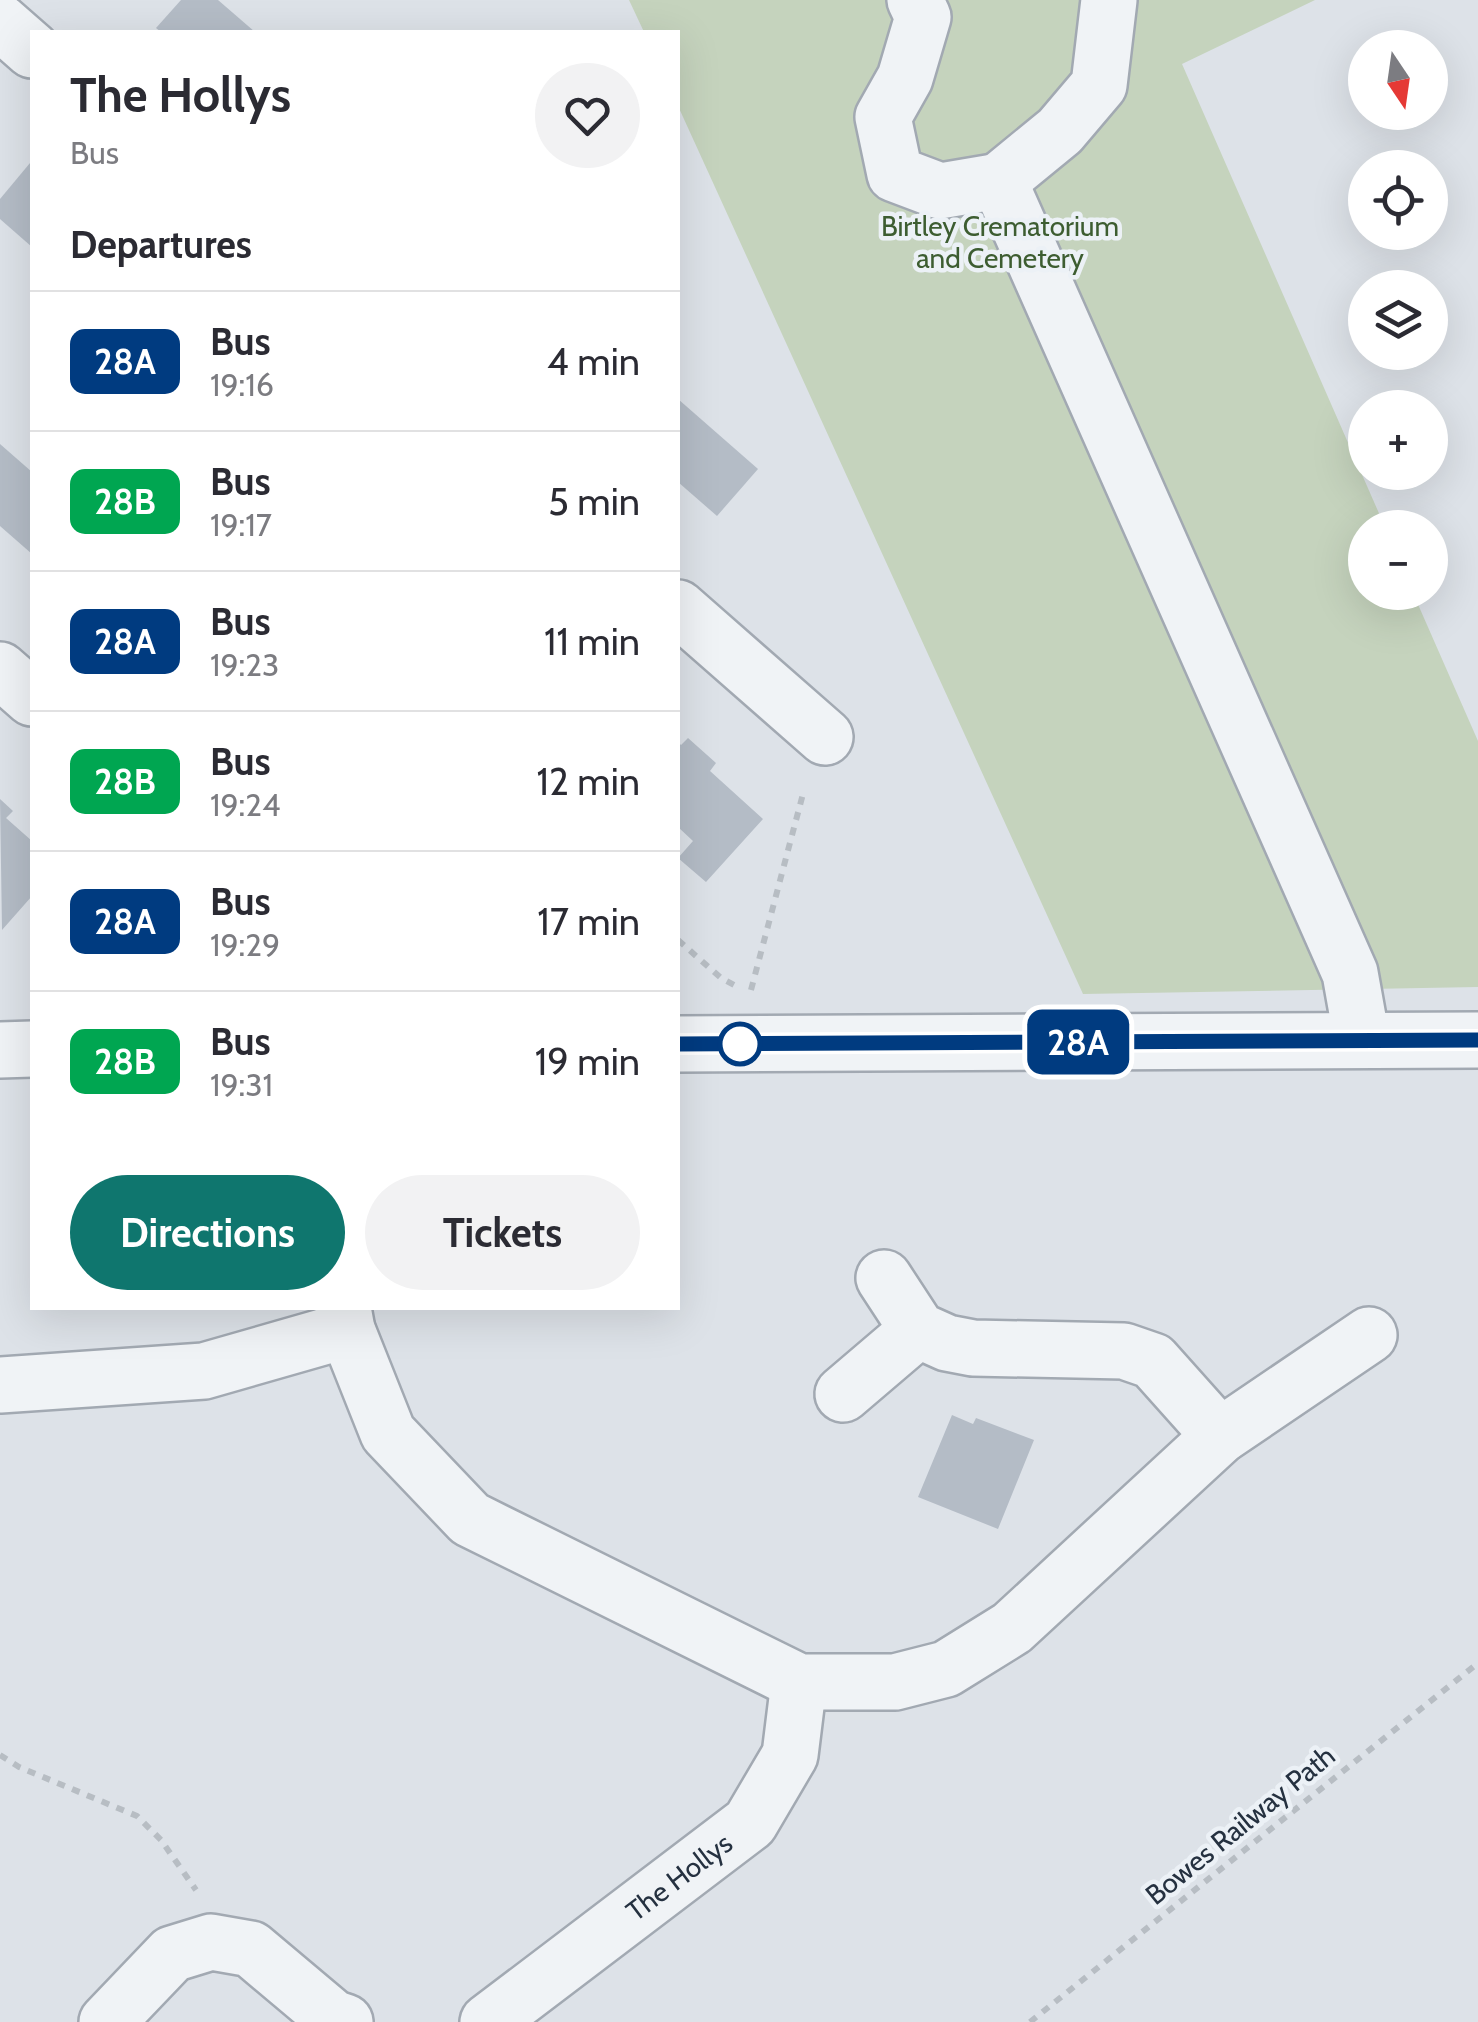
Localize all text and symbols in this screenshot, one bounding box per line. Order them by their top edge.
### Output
north arrow [1348,30,1448,130]
map controls [1348,30,1448,610]
button: heart [535,63,640,168]
text: The Hollys [70,66,291,124]
text: Bus [70,133,119,172]
button: locate [1348,150,1448,250]
park label: Birtley Crematorium and Cemetery [881,209,1119,275]
text: Departures [70,221,252,268]
button: layers [1348,270,1448,370]
text: Bus [210,318,271,365]
text: 4 min [547,338,640,385]
text: 28A [94,340,156,383]
text: 19:16 [210,365,274,404]
button: + [1348,390,1448,490]
text: Bus [210,458,271,505]
text: 5 min [548,478,640,525]
text: 28B [94,480,156,523]
text: 19:17 [210,505,272,544]
button: − [1348,510,1448,610]
text: Bus [210,598,271,645]
text: 11 min [544,618,640,665]
text: 28A [94,620,156,663]
text: 19:23 [210,645,279,684]
text: Bus [210,738,271,785]
text: 12 min [537,758,640,805]
text: 28B [94,760,156,803]
text: 19:24 [210,785,281,824]
text: Bus [210,878,271,925]
text: 17 min [537,898,640,945]
text: 28A [94,900,156,943]
text: 19:29 [210,925,280,964]
line badge: 28A [1020,1010,1136,1074]
text: Bus [210,1018,271,1065]
text: 28A [1047,1021,1109,1064]
unlabelled marker [719,1023,761,1065]
text: 19 min [535,1038,640,1085]
text: 28B [94,1040,156,1083]
text: 19:31 [210,1065,273,1104]
button: Directions [70,1175,345,1290]
button: Tickets [365,1175,640,1290]
street label: Bowes Railway Path [1138,1738,1342,1912]
street label: The Hollys [619,1826,739,1928]

